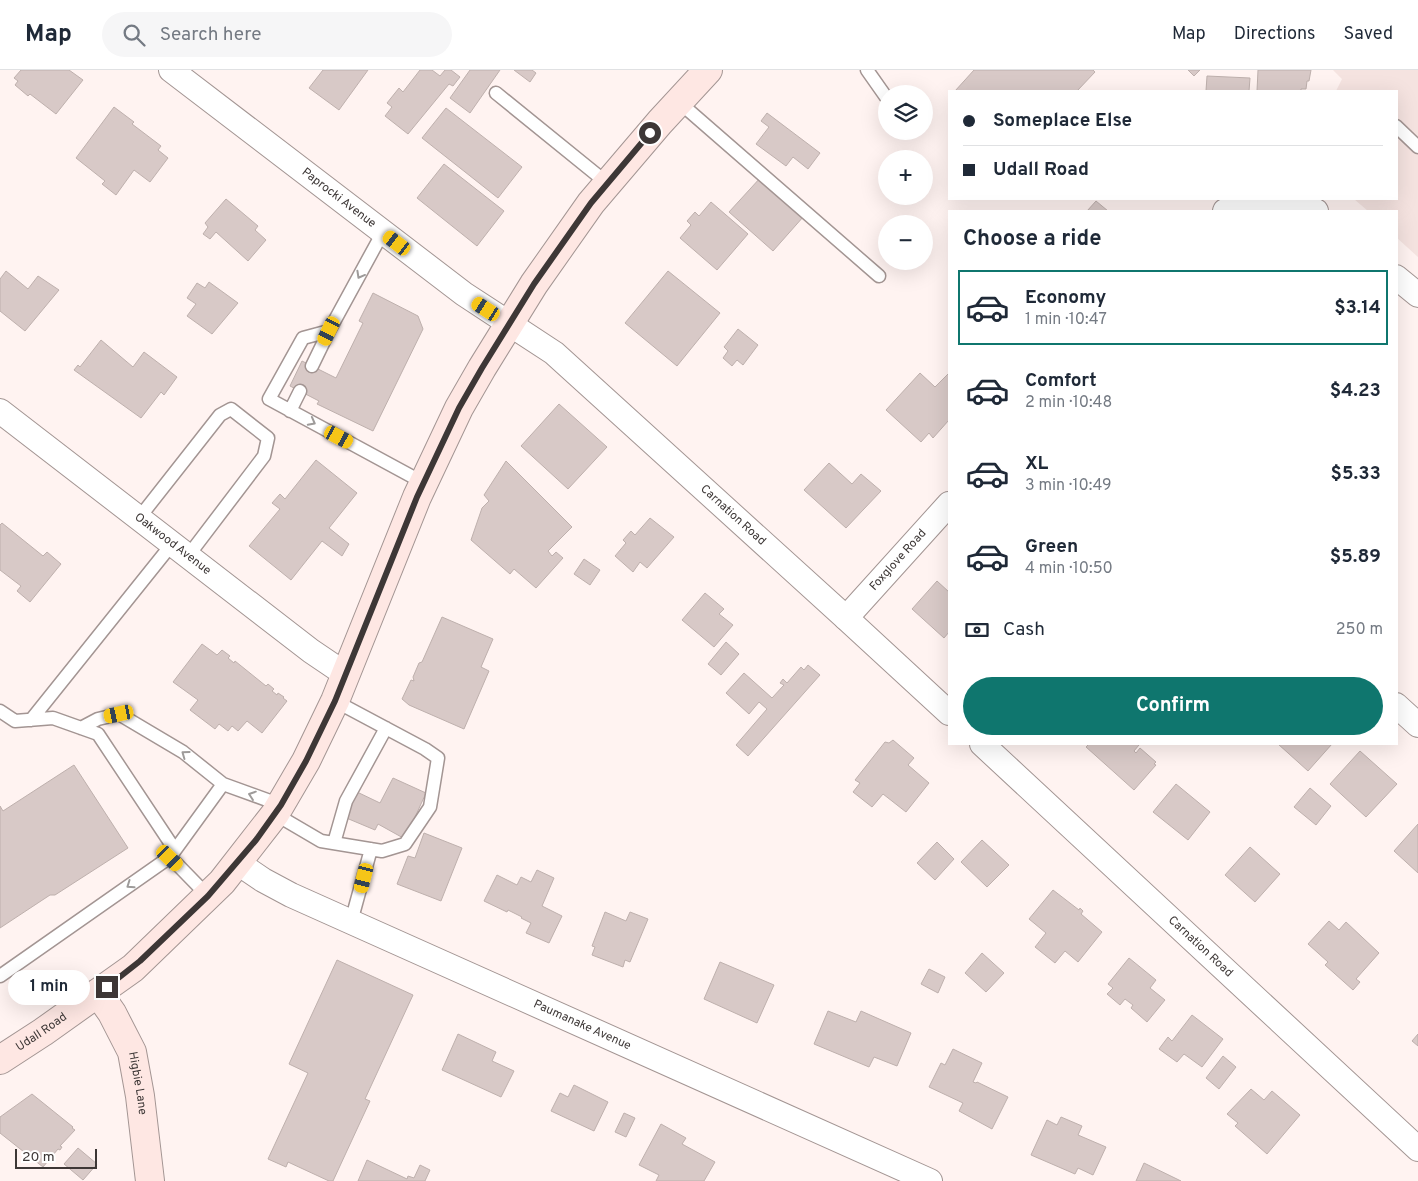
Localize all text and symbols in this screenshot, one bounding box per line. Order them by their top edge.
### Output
search box [102,12,452,57]
text: Map [25,20,72,50]
icon: search [120,21,148,49]
text: Search here [160,23,261,47]
text: Map [1172,23,1206,46]
text: Directions [1234,23,1316,46]
text: Saved [1344,23,1393,46]
map controls [878,85,933,270]
button: layers [878,85,933,140]
text: Someplace Else [993,109,1132,133]
route start [639,122,661,144]
button: + [878,150,933,205]
text: Udall Road [993,158,1089,182]
street label: Paprocki Avenue [298,165,379,232]
button: − [878,215,933,270]
text: Choose a ride [963,226,1101,253]
car [380,228,413,258]
one-way arrow [357,270,367,279]
icon: car [965,285,1010,330]
text: Economy [1025,286,1106,310]
car [469,295,502,323]
text: $3.14 [1334,296,1381,320]
text: 1 min · 10:47 [1025,310,1107,330]
car [315,314,342,348]
icon: car [965,368,1010,413]
text: Comfort [1025,369,1097,393]
text: $4.23 [1330,379,1381,403]
text: 2 min · 10:48 [1025,393,1112,413]
one-way arrow [306,416,315,426]
car [322,423,355,451]
icon: car [965,451,1010,496]
text: XL [1025,452,1048,476]
text: $5.33 [1331,462,1381,486]
text: 3 min · 10:49 [1025,476,1112,496]
street label: Carnation Road [697,481,769,549]
street label: Oakwood Avenue [131,510,214,579]
street label: Foxglove Road [866,526,930,594]
icon: car [965,534,1010,579]
text: Green [1025,535,1078,559]
text: $5.89 [1330,545,1381,569]
text: 4 min · 10:50 [1025,559,1113,579]
icon: cash [963,616,991,644]
text: Cash [1003,618,1045,642]
text: 250 m [1336,620,1383,640]
button: Confirm [963,677,1383,735]
car [102,704,135,724]
one-way arrow [181,751,191,760]
one-way arrow [248,791,257,801]
car [153,842,186,874]
car [353,862,374,894]
one-way arrow [126,879,136,888]
street label: Carnation Road [1164,913,1236,981]
callout: 1 min [7,970,90,1004]
route end [96,976,118,998]
text: 1 min [30,977,68,997]
street label: Paumanake Avenue [531,997,634,1054]
street label: Udall Road [13,1009,70,1055]
street label: Higbie Lane [124,1050,150,1116]
scale bar [15,1146,98,1169]
text: 20 m [22,1149,55,1166]

